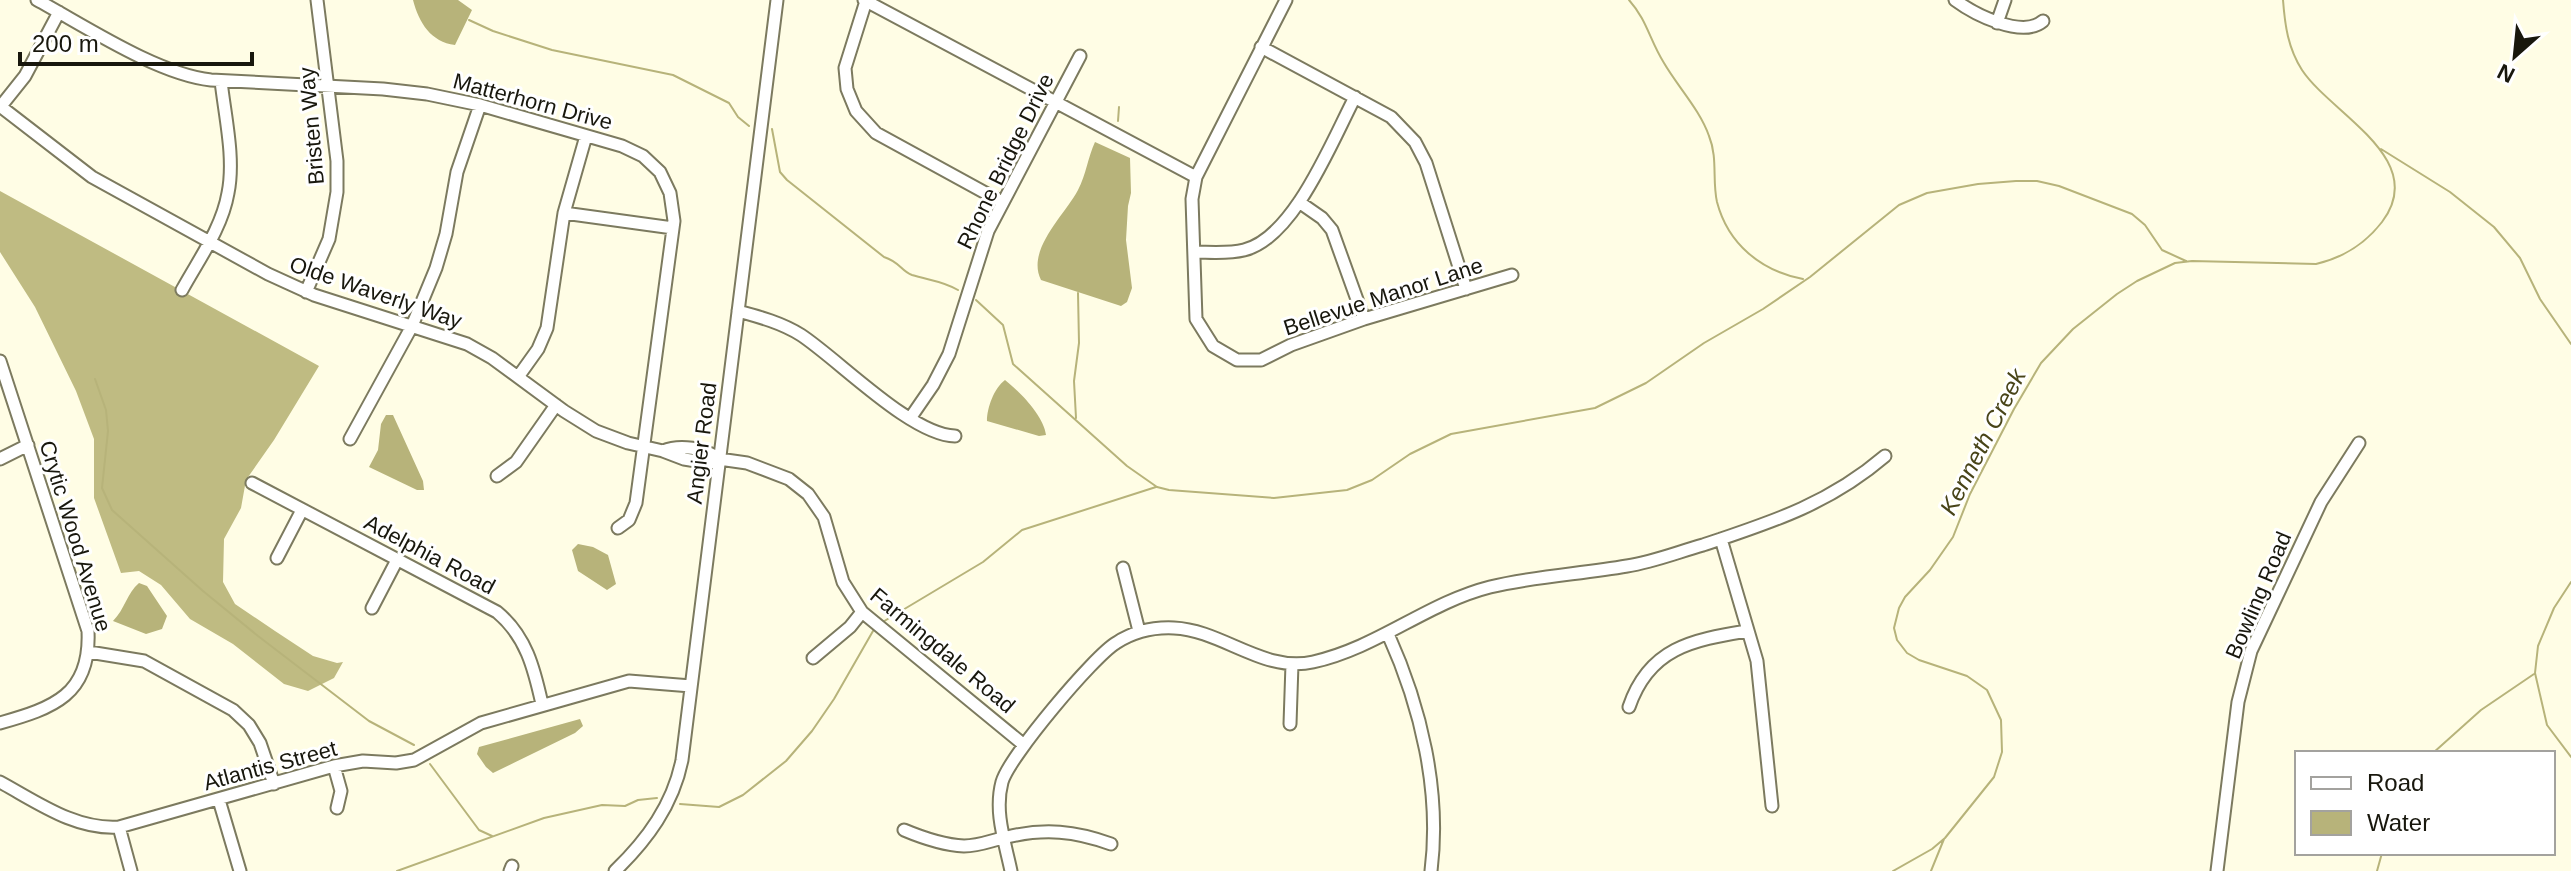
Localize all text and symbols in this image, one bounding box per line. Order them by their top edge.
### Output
scale bar [20,16,252,66]
north arrow [2475,16,2555,96]
text: 200 m [32,30,99,57]
text: N [2493,59,2519,88]
street label: Bristen Way [294,66,329,186]
street label: Matterhorn Drive [451,68,615,135]
street label: Rhone Bridge Drive [952,69,1059,253]
street label: Olde Waverly Way [286,251,465,334]
street label: Bellevue Manor Lane [1280,252,1486,340]
water label: Kenneth Creek [1934,363,2032,519]
street label: Angier Road [682,381,721,505]
street label: Crytic Wood Avenue [35,438,116,635]
street label: Adelphia Road [360,510,499,599]
street label: Bowling Road [2220,528,2296,663]
street label: Farmingdale Road [865,583,1020,718]
street label: Atlantis Street [201,736,340,795]
legend [2295,751,2555,855]
text: Road [2367,769,2424,796]
text: Water [2367,809,2430,836]

